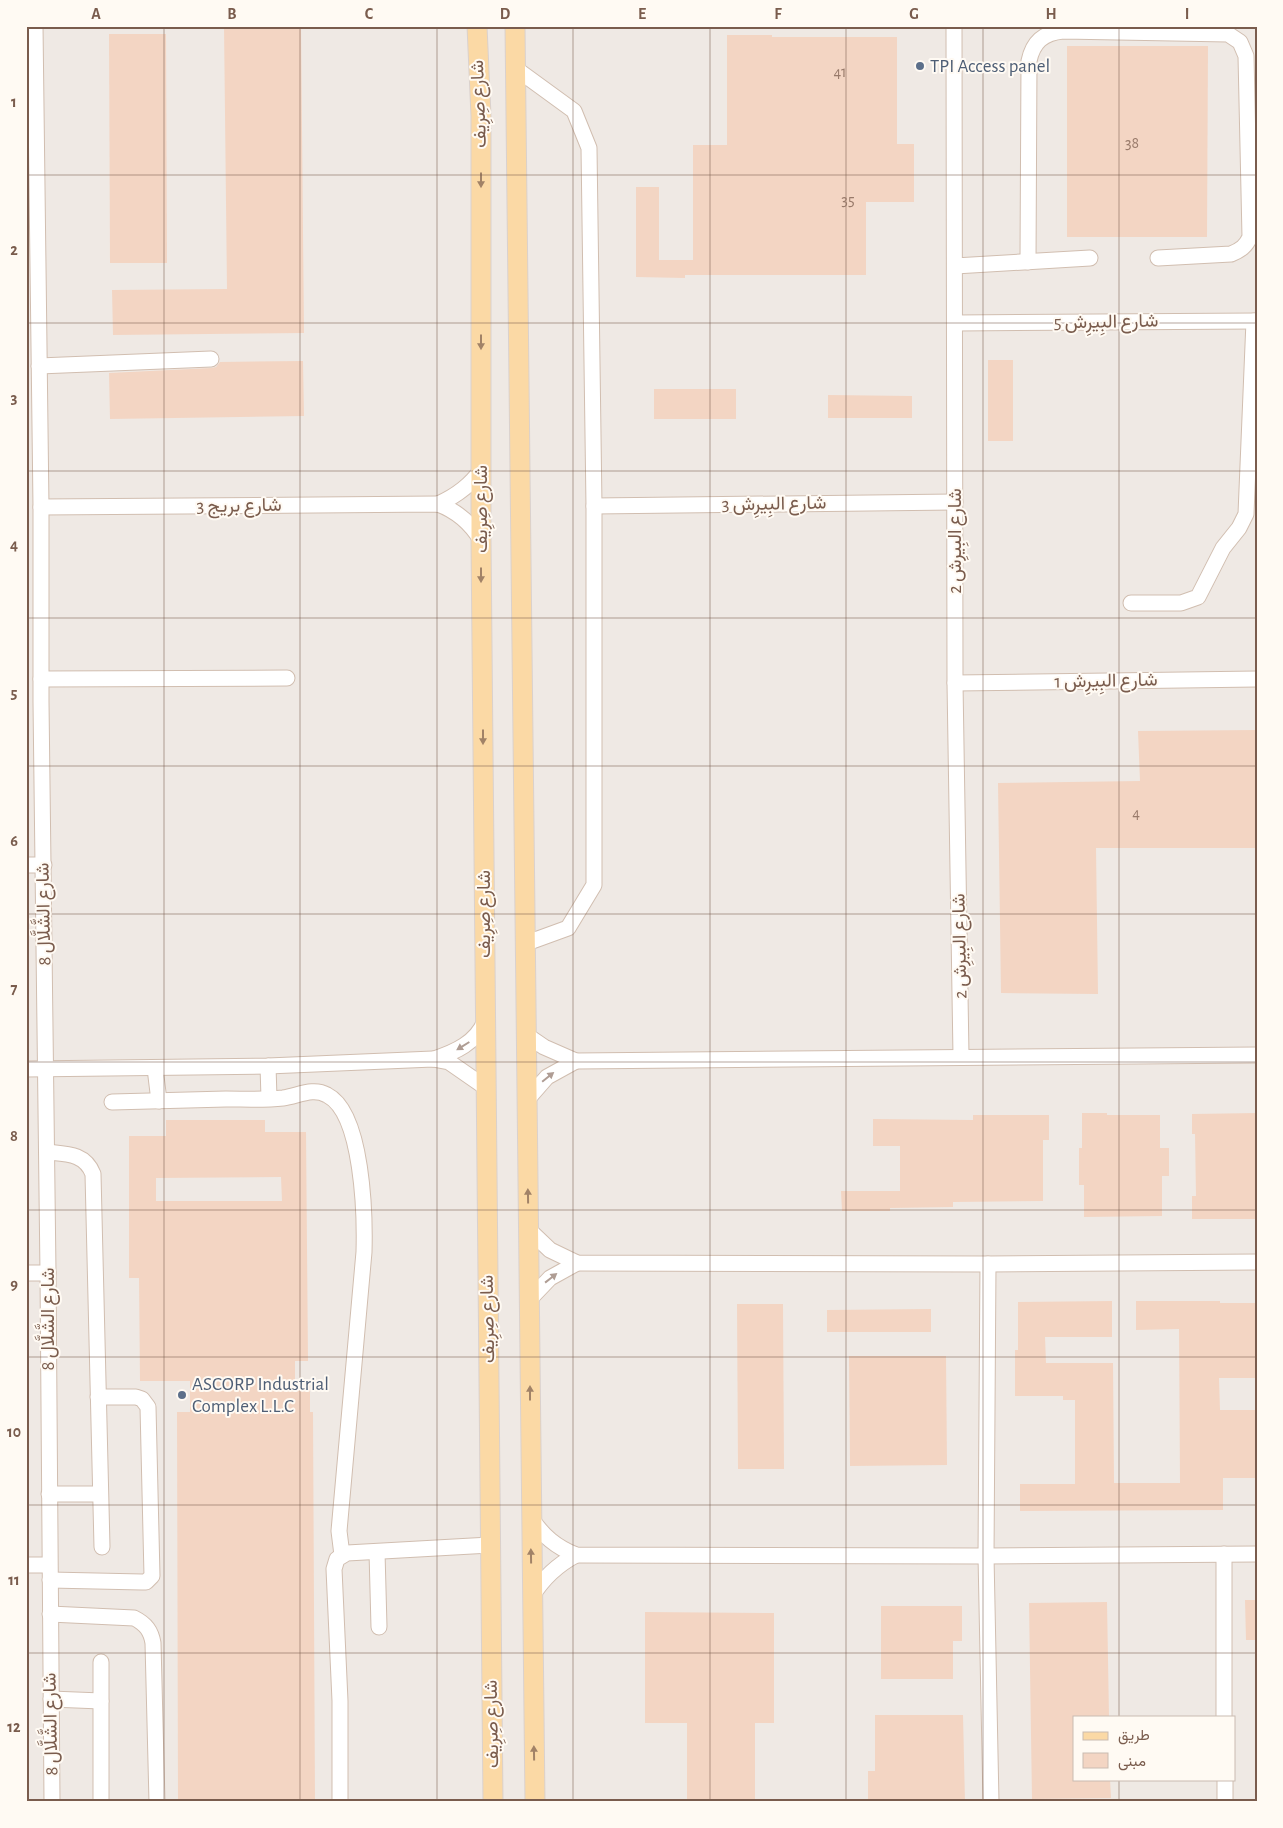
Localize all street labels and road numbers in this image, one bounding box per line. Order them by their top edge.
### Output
street label: شارع صِرِيف [468,59,494,148]
street label: شارع البِيرِش 5 [1053,312,1159,337]
street label: شارع صِرِيف [472,465,495,553]
street label: شارع البِيرِش 2 [946,488,969,594]
street label: شارع البِيرِش 3 [722,494,827,519]
street label: شارع بريج 3 [196,496,282,519]
street label: شارع البِيرِش 1 [1054,671,1158,696]
street label: شارع الشَّلَّال 8 [29,862,56,966]
street label: شارع صِرِيف [475,870,498,958]
street label: شارع البِيرِش 2 [950,893,975,999]
street label: شارع الشَّلَّال 8 [34,1267,60,1371]
street label: شارع صِرِيف [478,1275,503,1363]
street label: شارع الشَّلَّال 8 [36,1672,63,1776]
street label: شارع صِرِيف [482,1680,507,1768]

